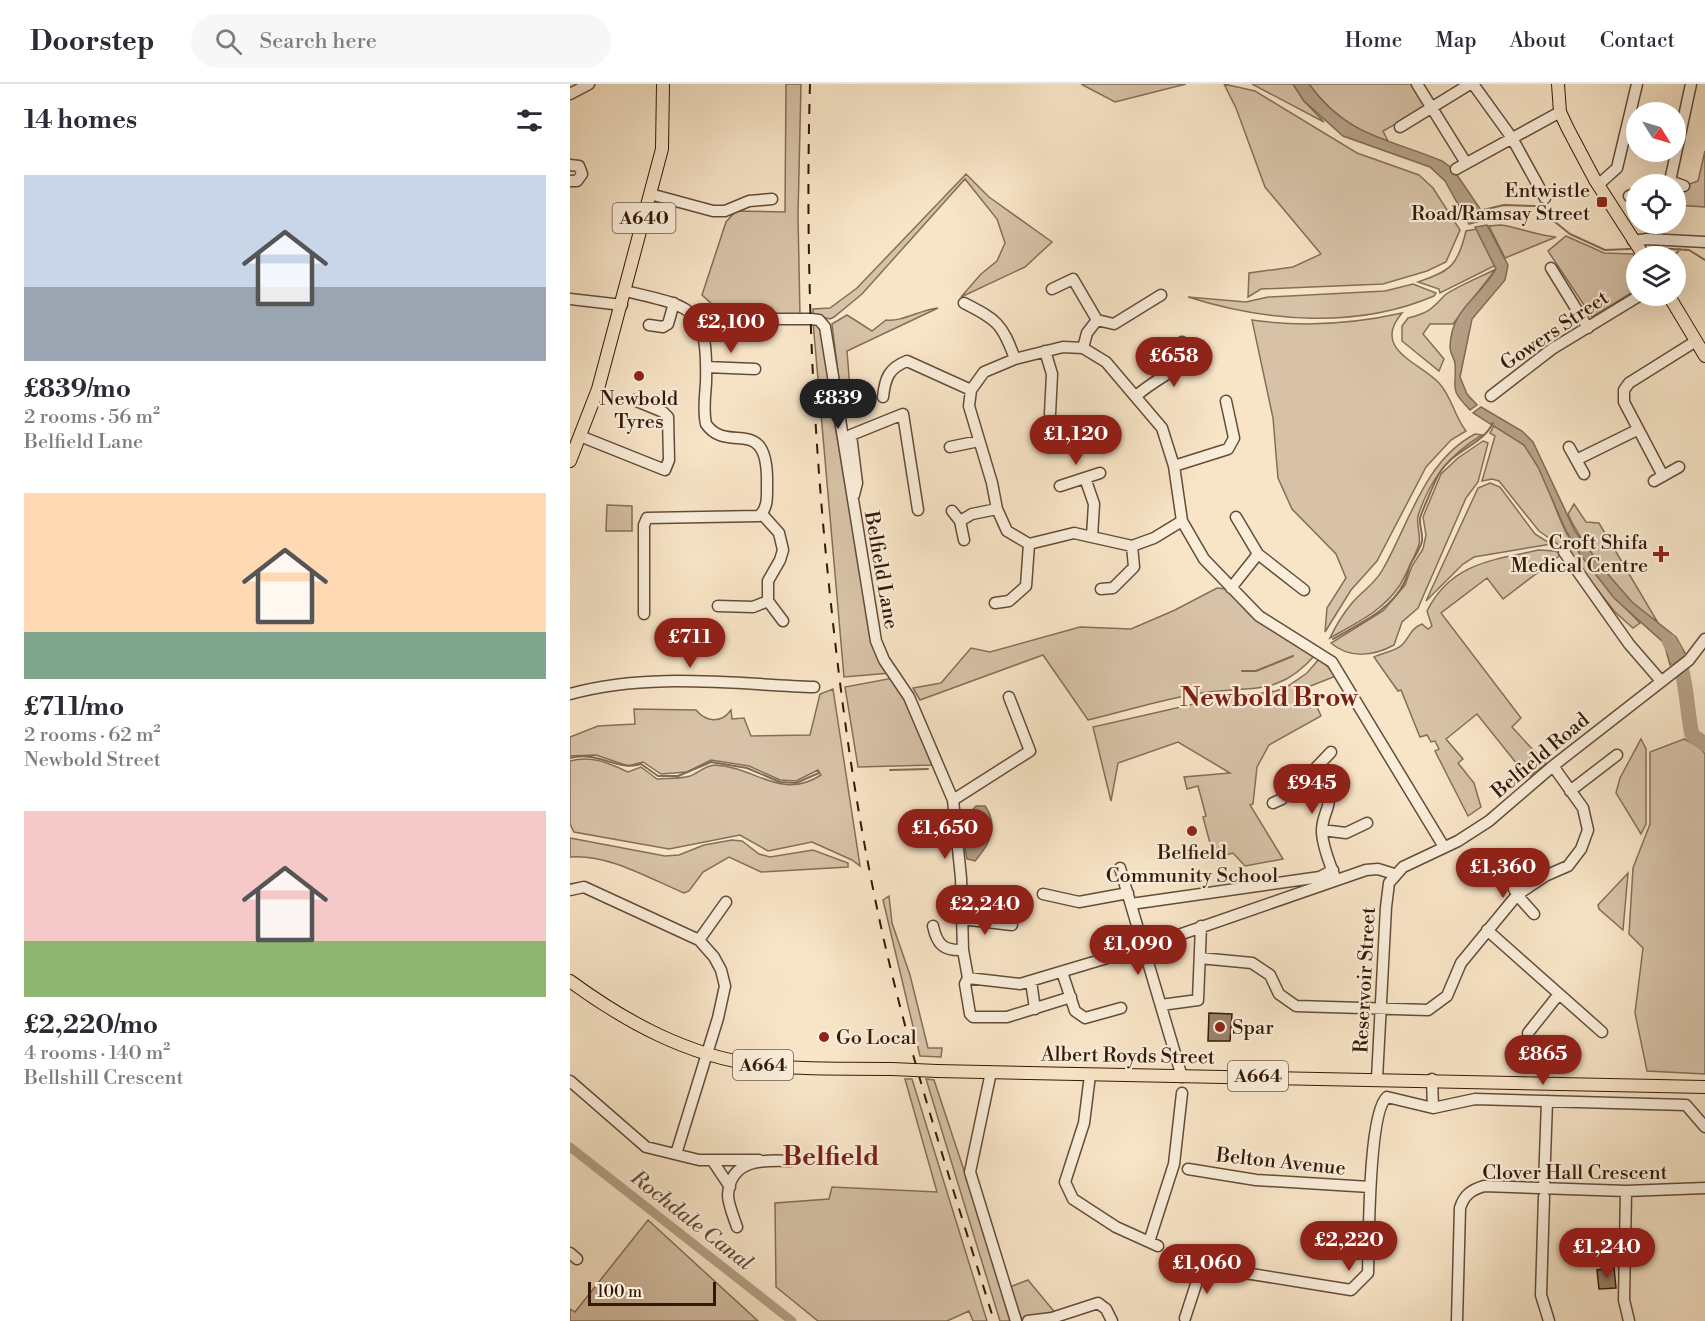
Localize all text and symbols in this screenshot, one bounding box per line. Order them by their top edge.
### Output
search box [191,14,611,68]
text: Doorstep [30,24,155,59]
icon: search [212,25,245,58]
text: Search here [260,28,377,55]
text: Home [1345,28,1402,54]
text: Map [1435,28,1477,54]
text: About [1510,28,1567,54]
text: Contact [1600,28,1675,54]
north arrow [1626,102,1686,162]
map controls [1626,102,1686,306]
text: 14 homes [24,104,137,136]
icon: filters [513,104,546,137]
button: locate [1626,174,1686,234]
place label: Entwistle Road/Ramsay Street [1411,179,1590,227]
marker: Entwistle Road/Ramsay Street [1595,195,1609,209]
road number: A640 [612,203,676,233]
icon: home [231,214,339,322]
button: layers [1626,246,1686,306]
street label: Gowers Street [1496,286,1614,377]
pin: £2,100 [682,303,780,354]
text: £2,100 [697,310,765,335]
pin: £658 [1138,337,1210,388]
text: £658 [1150,344,1198,369]
marker: Newbold Tyres [632,369,646,383]
text: £839/mo [24,373,131,405]
pin: £839 [802,379,874,430]
text: £839 [814,386,862,411]
place label: Newbold Tyres [600,387,679,435]
text: 2 rooms · 56 m² [24,405,160,430]
pin: £1,120 [1027,415,1125,466]
text: £1,120 [1044,422,1108,447]
text: Belfield Lane [24,430,143,455]
street label: Belfield Lane [858,508,903,631]
place label: Croft Shifa Medical Centre [1511,531,1649,579]
icon: home [231,532,339,640]
marker: Croft Shifa Medical Centre [1652,545,1670,563]
pin: £711 [654,618,726,669]
text: £711 [668,625,712,650]
district label: Newbold Brow [1180,682,1359,714]
text: £711/mo [24,691,124,723]
street label: Belfield Road [1486,708,1596,805]
text: 2 rooms · 62 m² [24,723,160,748]
text: Newbold Street [24,748,161,773]
pin: £945 [1276,764,1348,815]
text: £945 [1287,771,1337,796]
pin: £1,650 [896,809,994,860]
text: £1,650 [912,816,978,841]
marker: Belfield Community School [1185,824,1199,838]
place label: Belfield Community School [1106,841,1278,889]
pin: £1,360 [1454,848,1552,899]
icon: home [231,850,339,958]
text: £1,360 [1470,855,1536,880]
pin: £2,240 [936,885,1034,936]
text: £2,240 [950,892,1020,917]
street label: Reservoir Street [1349,906,1382,1054]
pin: £1,090 [1089,925,1187,976]
text: £1,090 [1104,932,1172,957]
text: £2,220/mo [24,1009,158,1041]
place label: Spar [1232,1016,1274,1041]
marker: Spar [1213,1020,1227,1034]
place label: Go Local [836,1026,917,1051]
marker: Go Local [817,1030,831,1044]
pin: £865 [1507,1035,1579,1086]
text: 4 rooms · 140 m² [24,1041,170,1066]
street label: Albert Royds Street [1040,1042,1215,1071]
text: £865 [1519,1042,1567,1067]
road number: A664 [733,1050,793,1080]
road number: A664 [1228,1061,1288,1091]
text: Bellshill Crescent [24,1066,184,1091]
district label: Belfield [783,1141,879,1173]
street label: Belton Avenue [1214,1143,1347,1182]
street label: Clover Hall Crescent [1482,1161,1668,1186]
water label: Rochdale Canal [624,1164,758,1277]
pin: £2,220 [1300,1221,1398,1272]
text: £2,220 [1314,1228,1384,1253]
pin: £1,240 [1558,1228,1656,1279]
text: £1,240 [1573,1235,1641,1260]
pin: £1,060 [1158,1244,1256,1295]
text: £1,060 [1173,1251,1241,1276]
scale bar [588,1279,716,1306]
text: 100 m [597,1282,642,1302]

